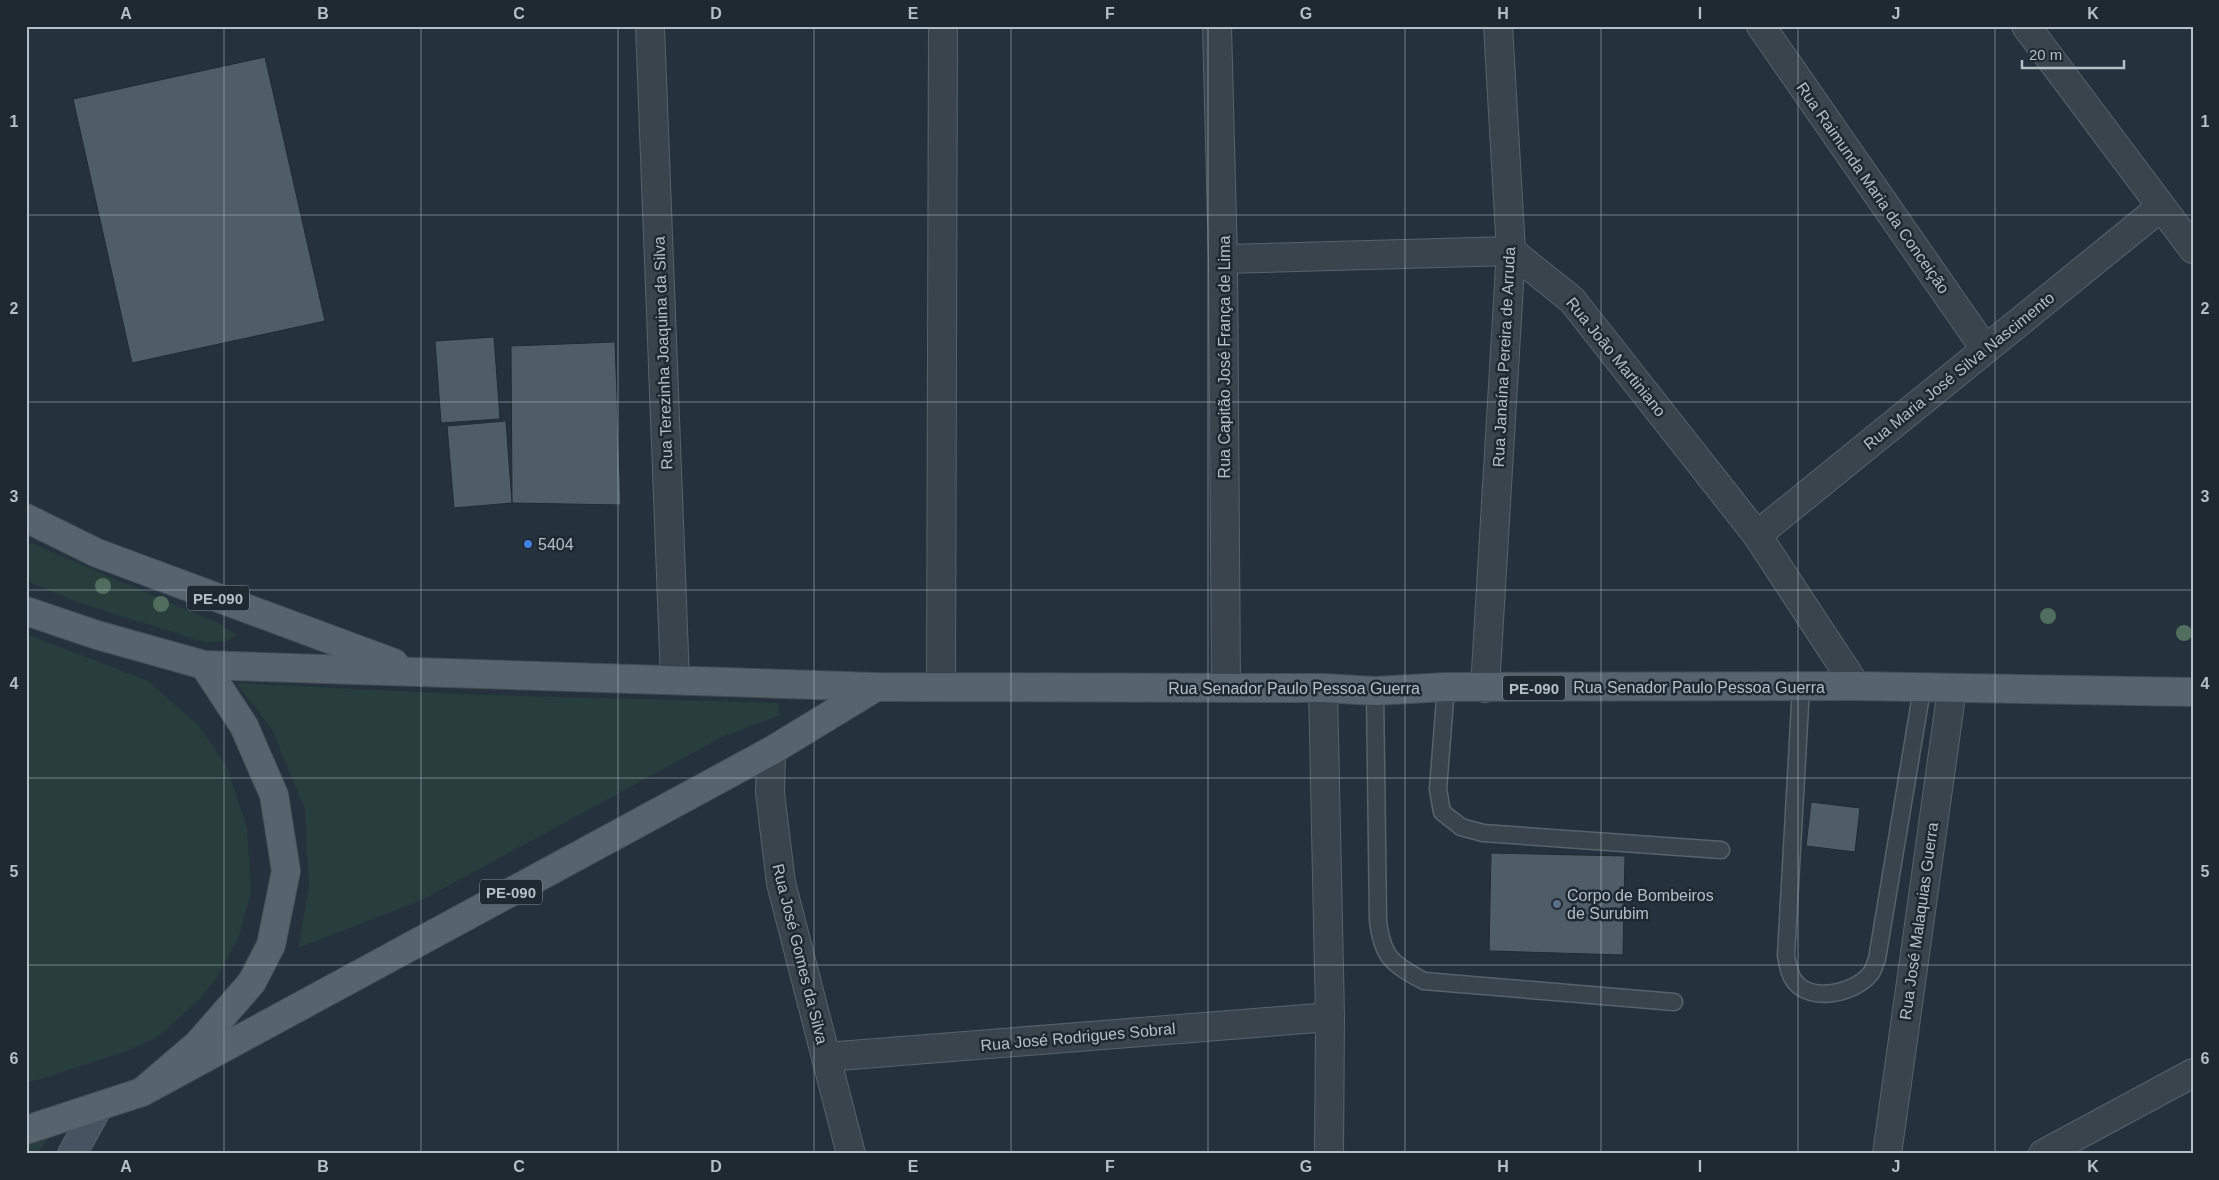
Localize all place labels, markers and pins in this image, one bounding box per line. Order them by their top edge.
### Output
place label: 5404 [538,536,574,553]
marker: 5404 [522,538,534,550]
place label: Corpo de Bombeiros de Surubim [1567,887,1714,922]
marker: Corpo de Bombeiros de Surubim [1551,898,1563,910]

